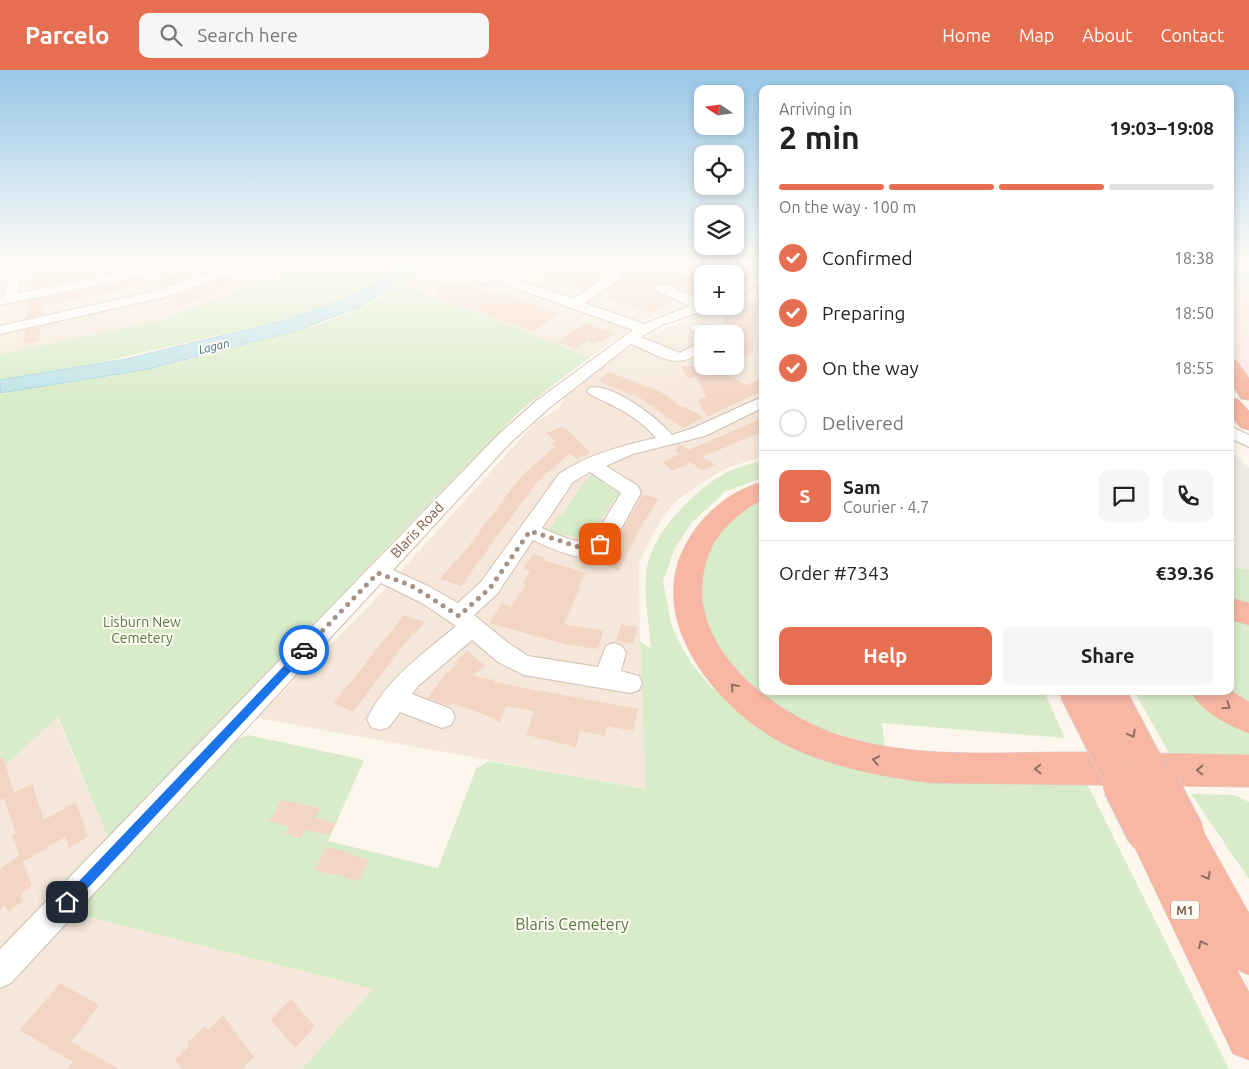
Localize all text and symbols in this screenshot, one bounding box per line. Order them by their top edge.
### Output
search box [139,13,489,58]
icon: search [157,21,185,49]
text: Parcelo [25,22,109,49]
text: Search here [197,24,298,46]
text: Home [942,25,991,45]
text: Map [1019,25,1054,45]
text: About [1082,25,1132,45]
text: Contact [1160,25,1224,45]
north arrow [694,85,744,135]
map controls [694,85,744,375]
text: Arriving in [779,100,852,118]
text: 19:03–19:08 [1109,117,1214,139]
text: 2 min [779,119,860,155]
button: locate [694,145,744,195]
text: On the way · 100 m [779,198,916,216]
button: layers [694,205,744,255]
icon: check [779,244,807,272]
text: Confirmed [822,247,913,269]
text: 18:38 [1174,249,1214,267]
button: + [694,265,744,315]
icon: check [779,299,807,327]
text: Preparing [822,302,906,324]
text: 18:50 [1174,304,1214,322]
button: − [694,325,744,375]
water label: Lagan [197,336,231,356]
icon: check [779,354,807,382]
text: On the way [822,357,919,379]
text: 18:55 [1174,359,1214,377]
text: Delivered [822,412,904,434]
button: chat [1098,470,1150,522]
button: phone [1162,470,1214,522]
text: Sam [843,476,881,498]
text: S [800,485,810,507]
text: Courier · 4.7 [843,498,929,516]
street label: Blaris Road [387,499,447,561]
pin [579,523,621,565]
icon: bag [586,530,614,558]
text: Order #7343 [779,562,889,584]
text: €39.36 [1156,562,1214,584]
park label: Lisburn New Cemetery [103,614,181,646]
courier [279,625,329,675]
button: Help [779,627,992,685]
button: Share [1002,627,1214,685]
icon: car [290,636,318,664]
one-way arrow [731,684,740,693]
one-way arrow [1222,700,1231,709]
one-way arrow [1126,729,1136,738]
one-way arrow [871,755,880,766]
one-way arrow [1034,763,1042,774]
one-way arrow [1196,765,1204,775]
one-way arrow [1201,870,1211,879]
pin [46,881,88,923]
icon: home [53,888,81,916]
road number: M1 [1171,900,1199,920]
park label: Blaris Cemetery [515,915,629,933]
one-way arrow [1198,940,1208,949]

